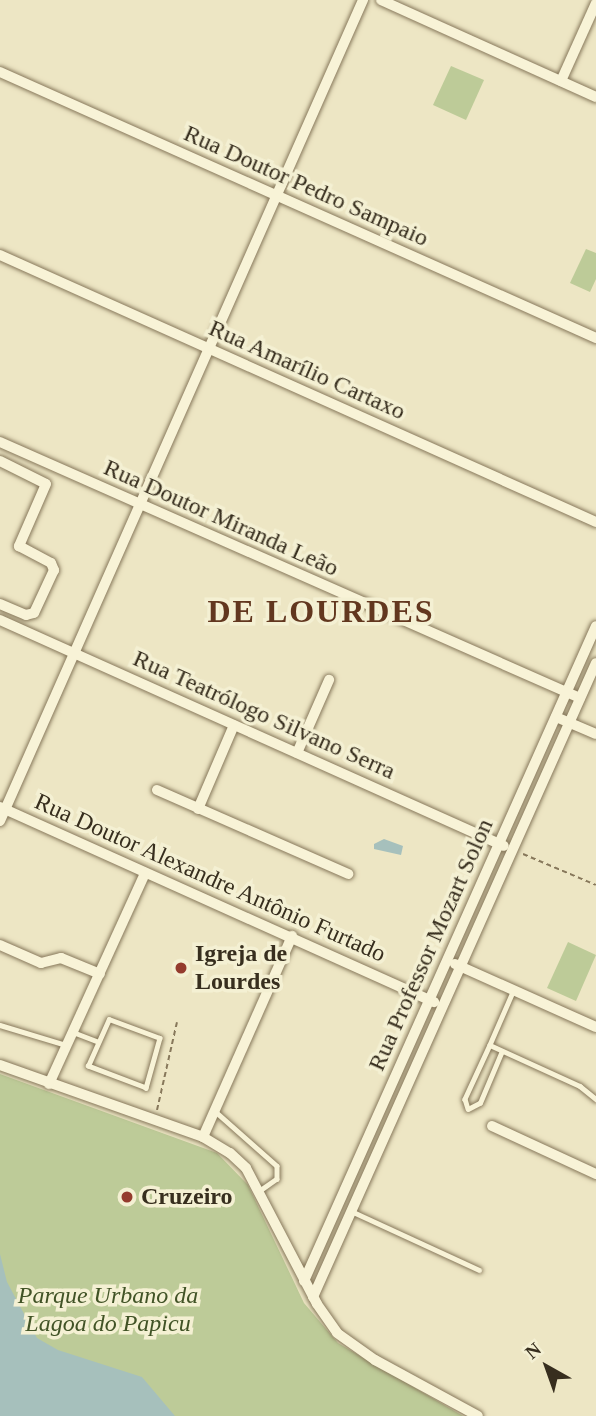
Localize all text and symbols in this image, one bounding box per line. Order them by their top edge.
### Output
street label: Rua Doutor Pedro Sampaio [179,119,433,253]
street label: Rua Amarílio Cartaxo [204,313,410,427]
street label: Rua Doutor Miranda Leão [99,453,343,583]
district label: DE LOURDES [209,592,433,630]
street label: Rua Teatrólogo Silvano Serra [128,644,400,786]
street label: Rua Doutor Alexandre Antônio Furtado [29,787,391,969]
street label: Rua Professor Mozart Solon [362,815,500,1075]
place label: Igreja de Lourdes [195,940,287,996]
marker: Igreja de Lourdes [173,960,189,976]
place label: Cruzeiro [141,1183,233,1211]
marker: Cruzeiro [119,1189,135,1205]
park label: Parque Urbano da Lagoa do Papicu [18,1282,198,1338]
north arrow [512,1332,582,1402]
text: N [521,1338,545,1363]

